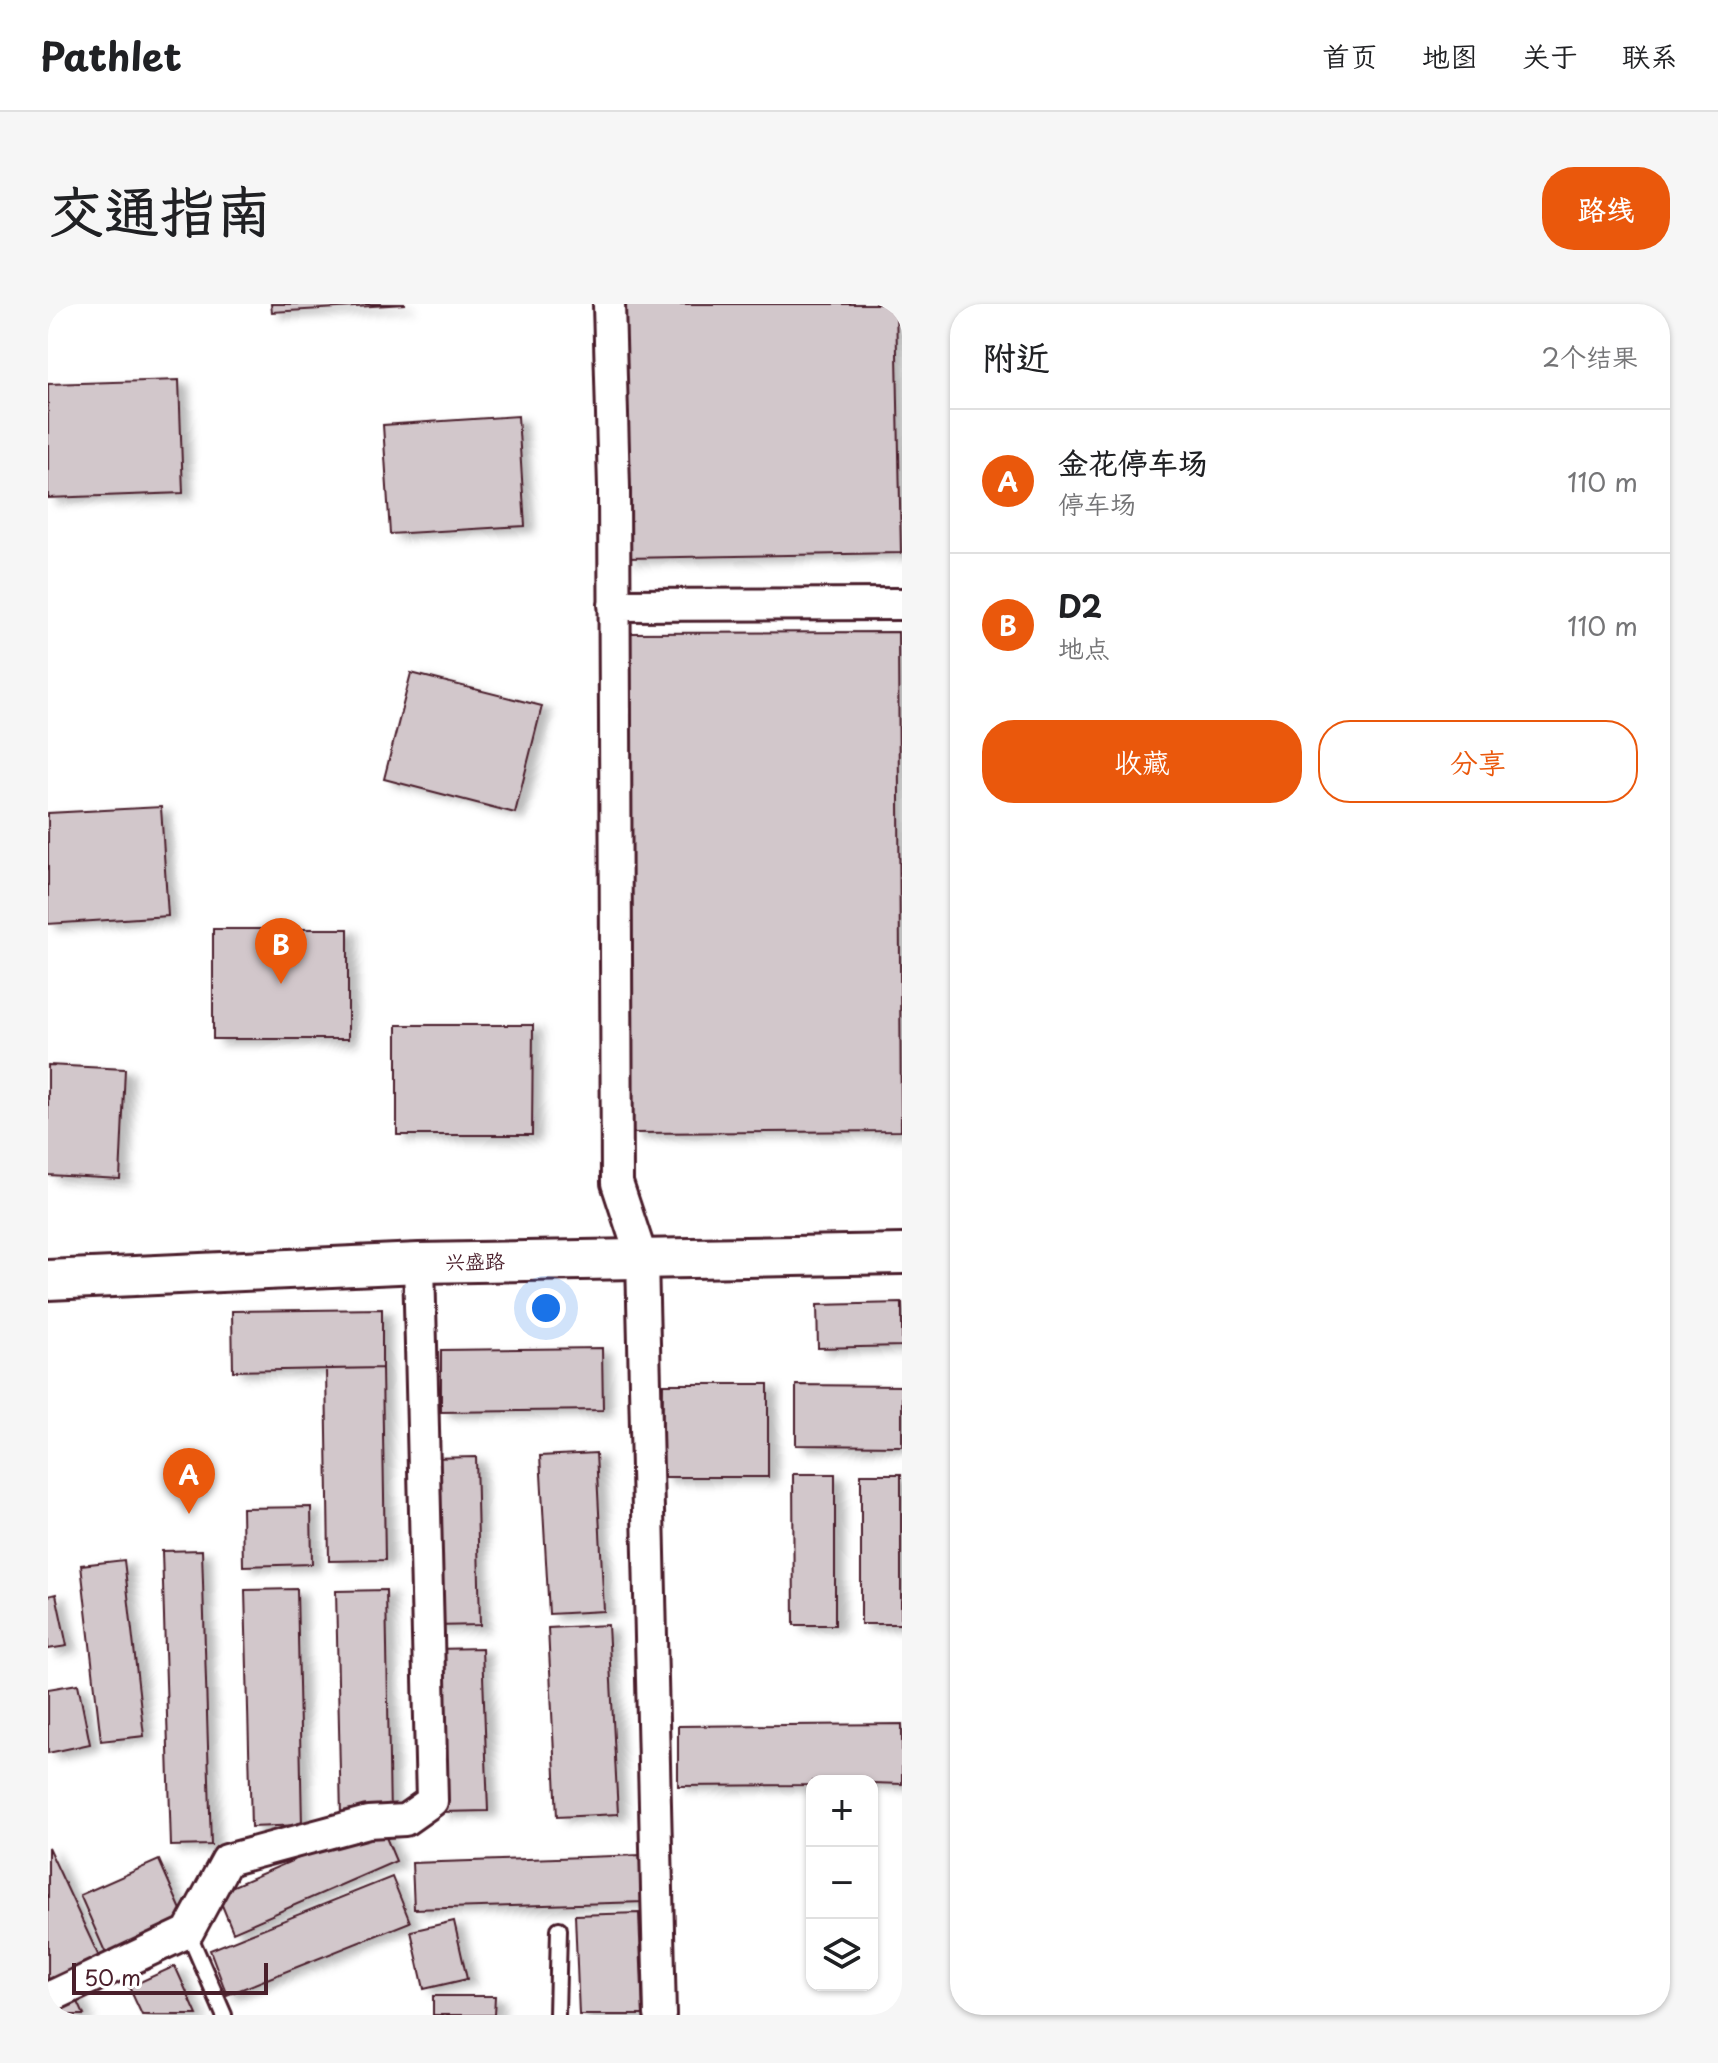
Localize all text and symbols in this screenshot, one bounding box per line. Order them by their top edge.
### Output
text: Pathlet [40,27,182,84]
text: 首页 [1322,34,1378,77]
text: 地图 [1422,34,1478,77]
text: 关于 [1522,34,1578,77]
text: 联系 [1622,34,1678,77]
text: 交通指南 [48,166,272,251]
button: 路线 [1542,167,1670,250]
text: 附近 [982,330,1050,382]
text: 2个结果 [1542,337,1638,376]
text: 金花停车场 [1058,439,1208,484]
text: A [998,462,1018,501]
text: 110 m [1567,462,1638,501]
text: 停车场 [1058,484,1136,523]
text: D2 [1058,583,1102,628]
text: B [999,606,1017,645]
text: 110 m [1567,606,1638,645]
text: 地点 [1058,628,1110,667]
button: 收藏 [982,720,1302,803]
button: 分享 [1318,720,1638,803]
pin: B [255,918,307,984]
street label: 兴盛路 [445,1245,506,1277]
your location [526,1288,566,1328]
pin: A [163,1448,215,1514]
map controls [806,1775,878,1991]
button: + [806,1775,878,1847]
button: − [806,1847,878,1919]
button: layers [806,1919,878,1991]
scale bar [72,1959,268,1995]
text: 50 m [84,1960,141,1993]

